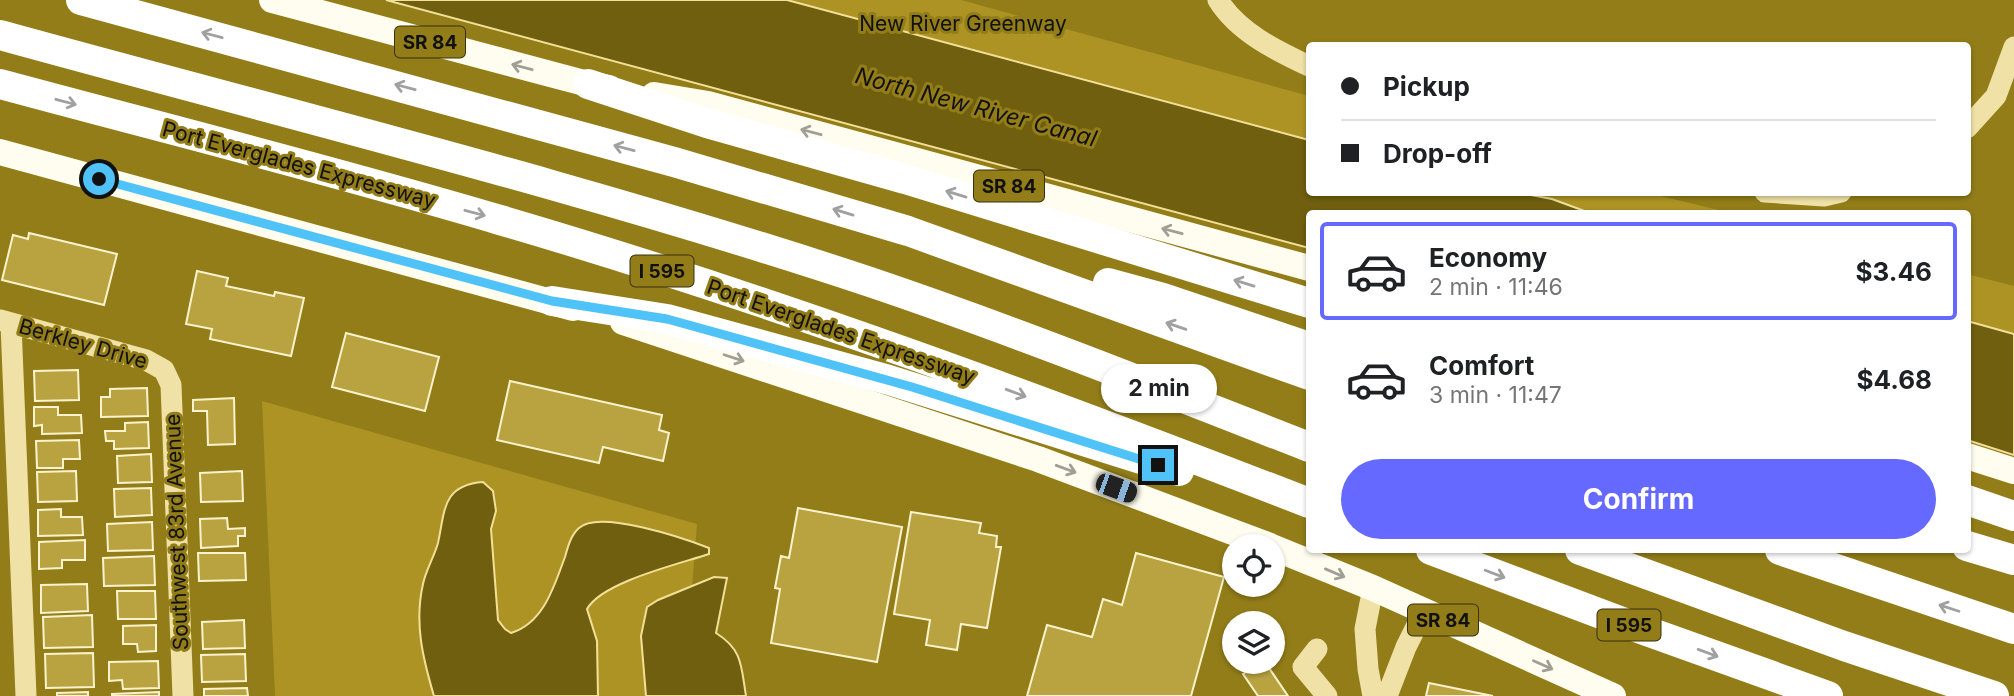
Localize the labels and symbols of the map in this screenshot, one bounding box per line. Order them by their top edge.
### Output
park label: New River Greenway [859,11,1067,36]
road number: SR 84 [395,26,465,58]
one-way arrow [202,28,224,41]
one-way arrow [511,59,533,72]
water label: North New River Canal [852,61,1100,153]
one-way arrow [394,80,416,93]
one-way arrow [54,96,77,109]
street label: Port Everglades Expressway [160,116,439,213]
one-way arrow [800,125,822,138]
one-way arrow [613,141,636,154]
route start [83,163,115,195]
road number: SR 84 [974,170,1044,202]
one-way arrow [946,186,968,199]
one-way arrow [832,204,854,217]
one-way arrow [463,207,485,220]
one-way arrow [1161,224,1184,237]
road number: I 595 [630,256,694,286]
street label: Port Everglades Expressway [704,274,979,389]
one-way arrow [1233,276,1255,289]
street label: Berkley Drive [16,313,150,374]
one-way arrow [1165,319,1187,331]
one-way arrow [722,353,744,365]
callout: 2 min [1100,364,1216,412]
one-way arrow [1005,387,1026,400]
street label: Southwest 83rd Avenue [160,413,193,651]
route end [1142,449,1174,481]
one-way arrow [1054,464,1076,477]
car [1093,471,1140,505]
one-way arrow [1324,567,1346,580]
one-way arrow [1483,568,1505,581]
one-way arrow [1938,601,1960,614]
road number: SR 84 [1408,604,1478,636]
road number: I 595 [1598,610,1660,640]
one-way arrow [1696,648,1718,660]
one-way arrow [1532,659,1554,672]

